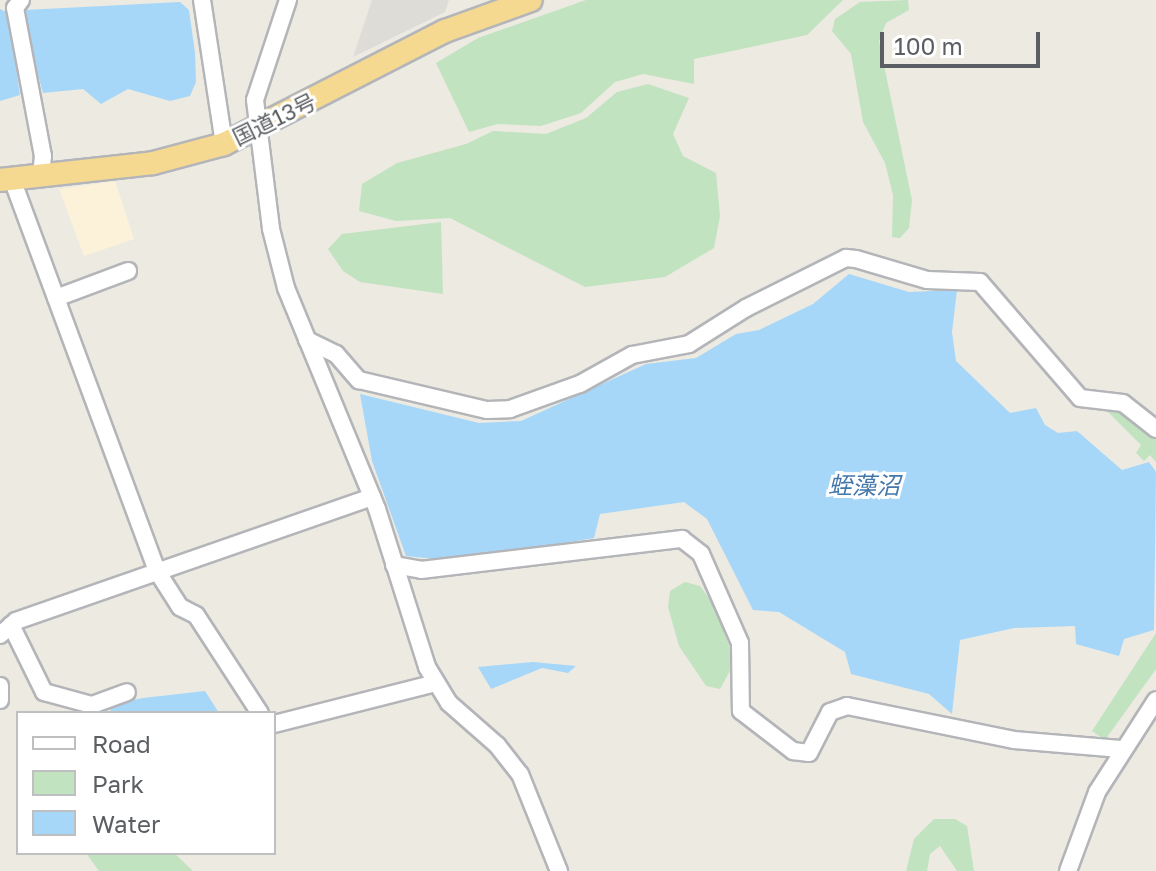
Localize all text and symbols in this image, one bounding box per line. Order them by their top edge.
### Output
scale bar [884,16,1044,66]
text: 100 m [894,31,963,60]
street label: 国道13号 [228,88,320,150]
water label: 蛭藻沼 [828,471,900,499]
legend [16,711,276,855]
text: Road [92,729,151,758]
text: Park [92,769,144,798]
text: Water [92,809,160,838]

